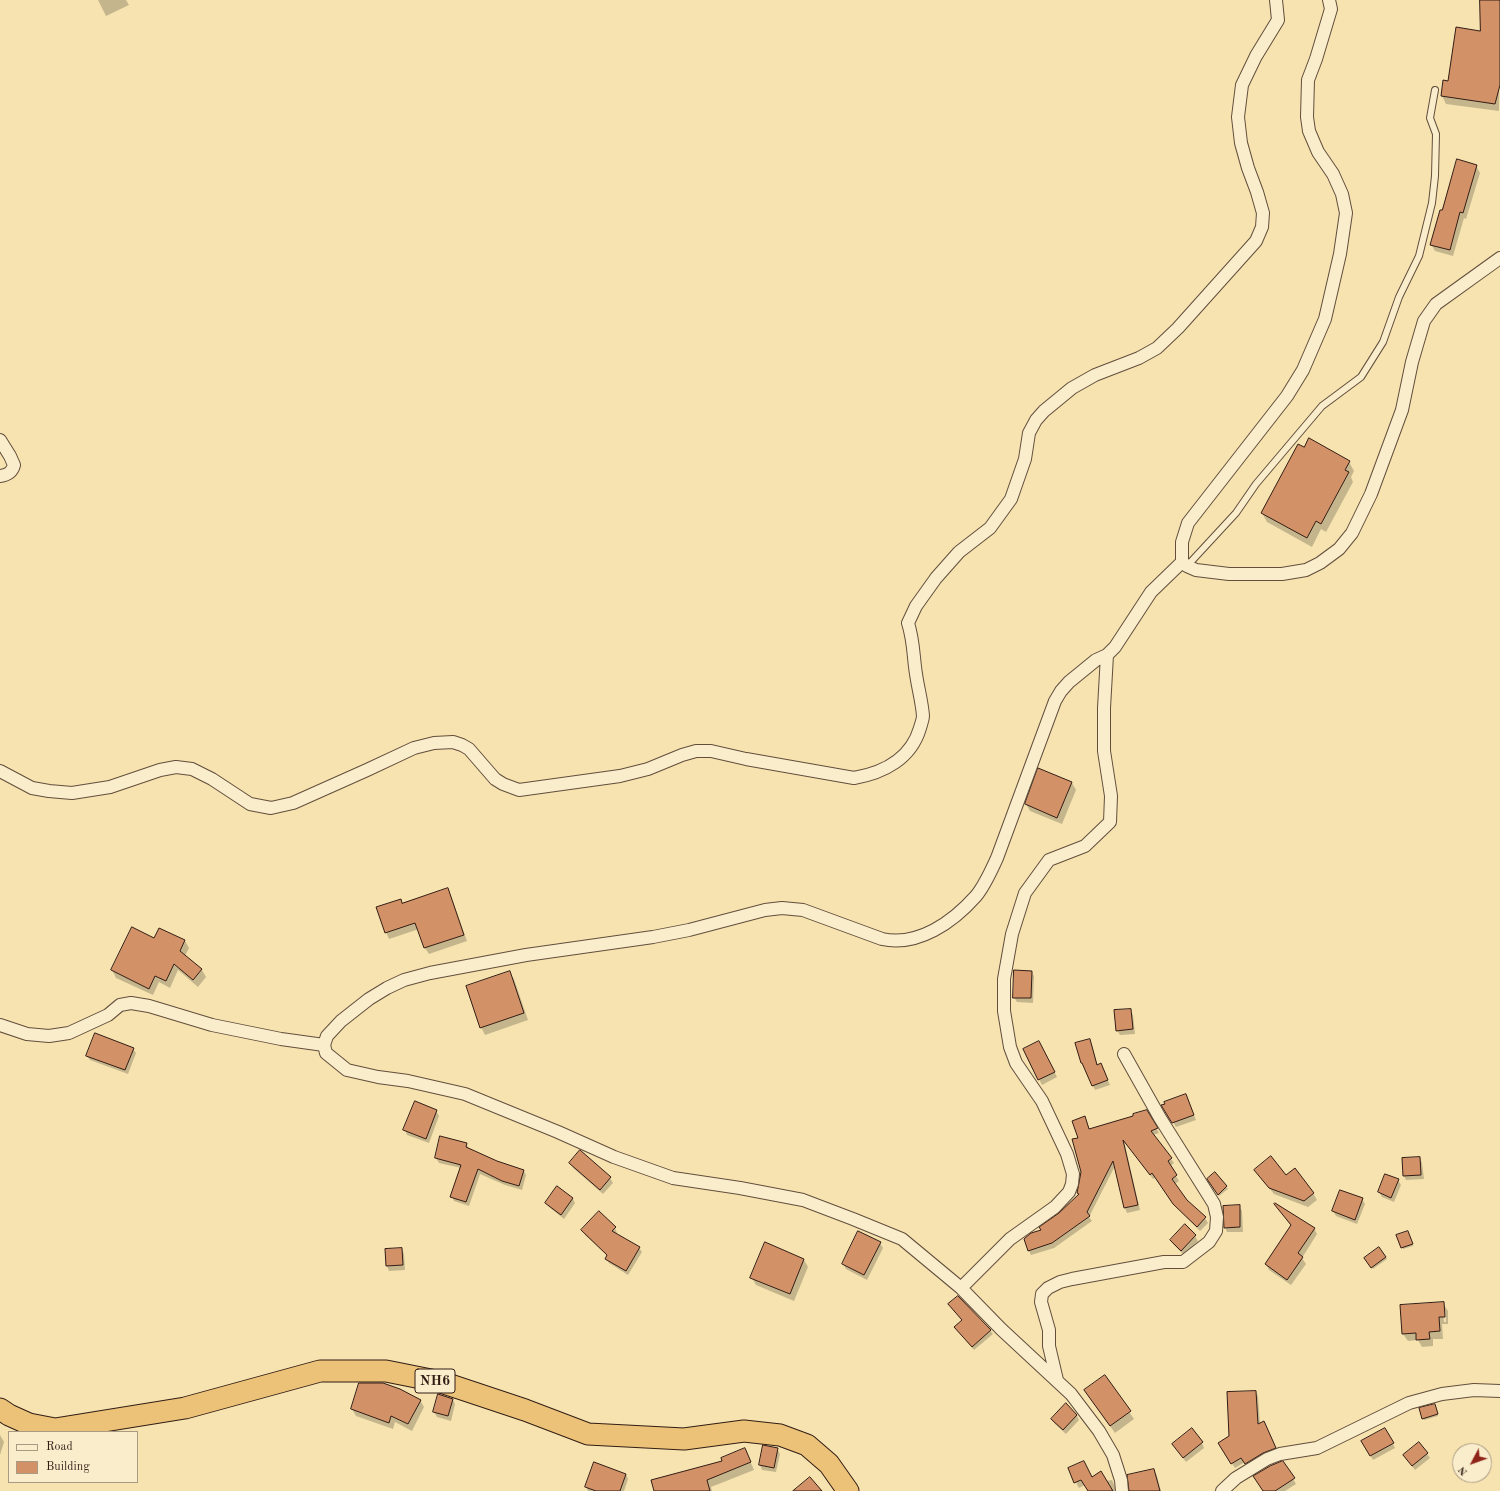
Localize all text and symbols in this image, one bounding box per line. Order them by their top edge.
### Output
road number: NH6 [415,1369,455,1393]
legend [8,1431,138,1483]
text: Road [46,1441,73,1453]
north arrow [1452,1443,1492,1483]
text: Building [46,1461,90,1473]
text: N [1456,1464,1470,1477]

